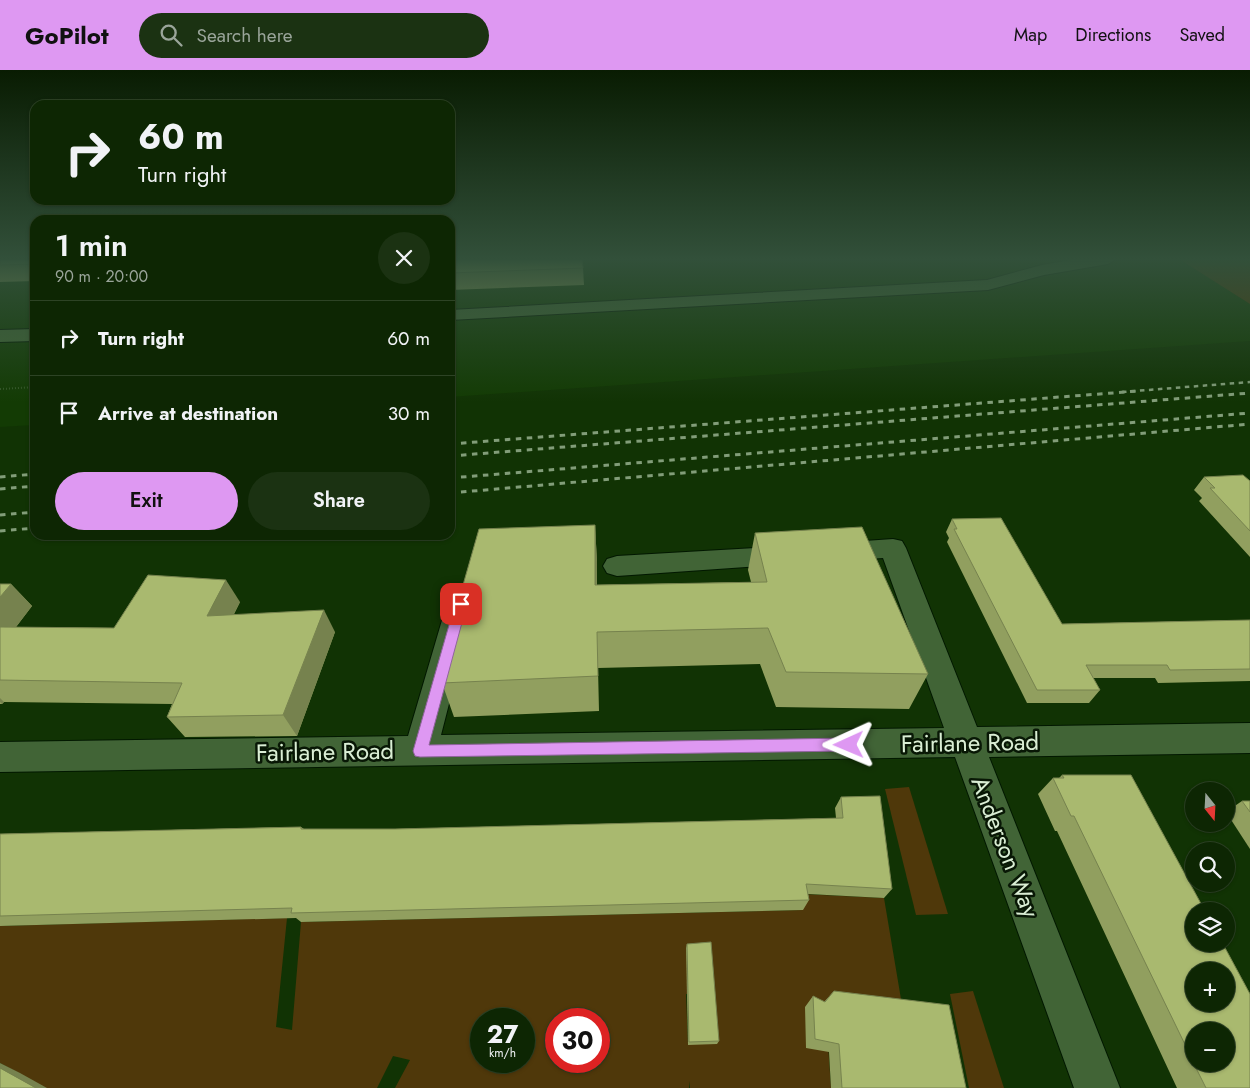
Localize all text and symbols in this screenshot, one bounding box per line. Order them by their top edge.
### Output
search box [139,13,489,58]
text: GoPilot [25,18,109,53]
icon: search [157,21,185,49]
text: Search here [197,22,293,49]
text: Map [1014,22,1047,48]
text: Directions [1075,22,1151,48]
text: Saved [1179,22,1225,48]
text: 60 m [138,112,224,162]
icon: right [55,120,120,185]
text: Turn right [138,158,226,190]
text: 1 min [55,224,128,267]
button: close [378,232,430,284]
text: 90 m · 20:00 [55,265,148,288]
icon: right [55,324,83,352]
text: Turn right [98,325,184,352]
text: 60 m [387,325,430,352]
icon: arrive [55,399,83,427]
text: Arrive at destination [98,400,278,427]
text: 30 m [388,400,430,427]
button: Exit [55,472,238,530]
button: Share [248,472,430,530]
pin [440,583,482,625]
icon: arrive [447,590,475,618]
position arrow [822,718,874,770]
street label: Fairlane Road [901,724,1039,761]
street label: Fairlane Road [256,733,394,770]
street label: Anderson Way [962,771,1049,923]
north arrow [1185,782,1235,832]
map controls [1185,782,1235,1072]
button: search [1185,842,1235,892]
button: layers [1185,902,1235,952]
button: + [1185,962,1235,1012]
speed limit sign: 30 [545,1008,610,1073]
text: 27 [487,1016,518,1052]
button: − [1185,1022,1235,1072]
text: km/h [489,1044,516,1062]

